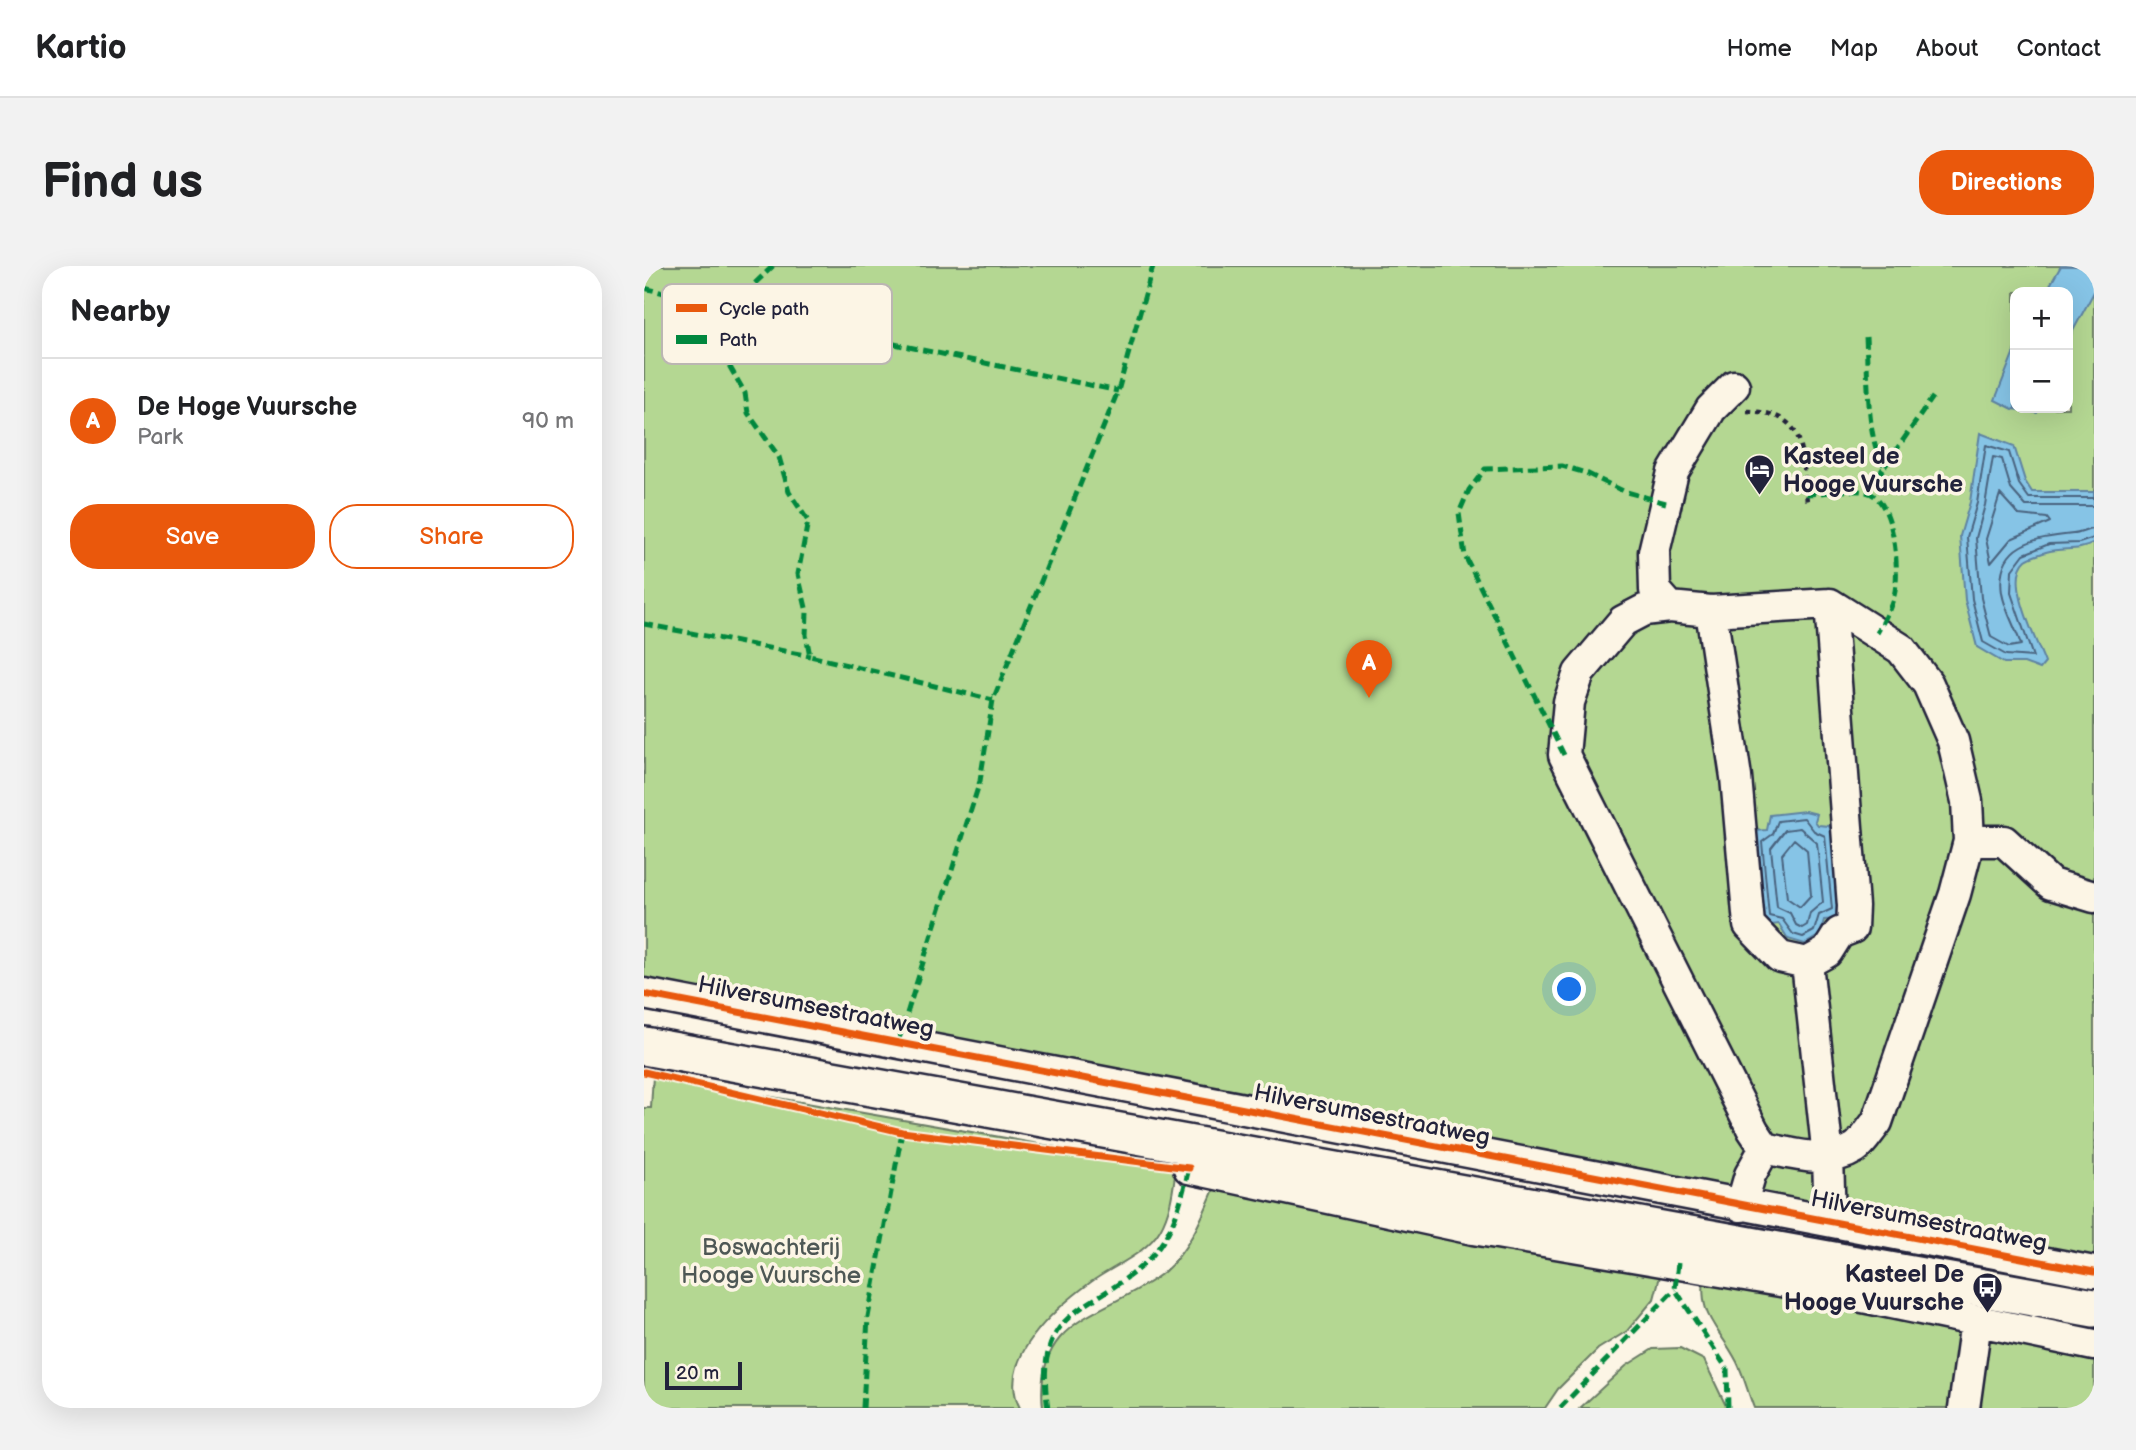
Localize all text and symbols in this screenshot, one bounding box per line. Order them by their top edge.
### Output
text: Kartio [35,28,127,68]
text: Home [1727,34,1792,63]
text: Map [1830,34,1878,63]
text: About [1916,34,1978,63]
text: Contact [2016,34,2101,63]
button: Directions [1919,150,2094,215]
text: Find us [42,153,203,212]
legend [662,284,892,364]
map controls [2010,287,2073,413]
button: + [2010,287,2073,350]
text: Nearby [70,294,170,330]
text: Cycle path [719,298,809,321]
text: Path [719,329,757,352]
button: − [2010,350,2073,413]
text: De Hoge Vuursche [137,392,357,423]
text: A [86,407,100,435]
text: 90 m [522,407,574,435]
text: Park [137,423,183,451]
place label: Kasteel de Hooge Vuursche [1783,442,1963,499]
hotel icon: Kasteel de Hooge Vuursche [1743,453,1777,497]
button: Save [70,504,315,569]
button: Share [329,504,574,569]
pin: A [1346,640,1392,698]
street label: Hilversumsestraatweg [696,970,936,1044]
your location [1552,972,1586,1006]
street label: Hilversumsestraatweg [1252,1078,1492,1152]
street label: Hilversumsestraatweg [1809,1184,2049,1258]
park label: Boswachterij Hooge Vuursche [681,1233,861,1290]
place label: Kasteel De Hooge Vuursche [1784,1260,1964,1317]
bus stop icon: Kasteel De Hooge Vuursche [1970,1271,2004,1315]
scale bar [665,1359,742,1391]
text: 20 m [676,1362,719,1385]

